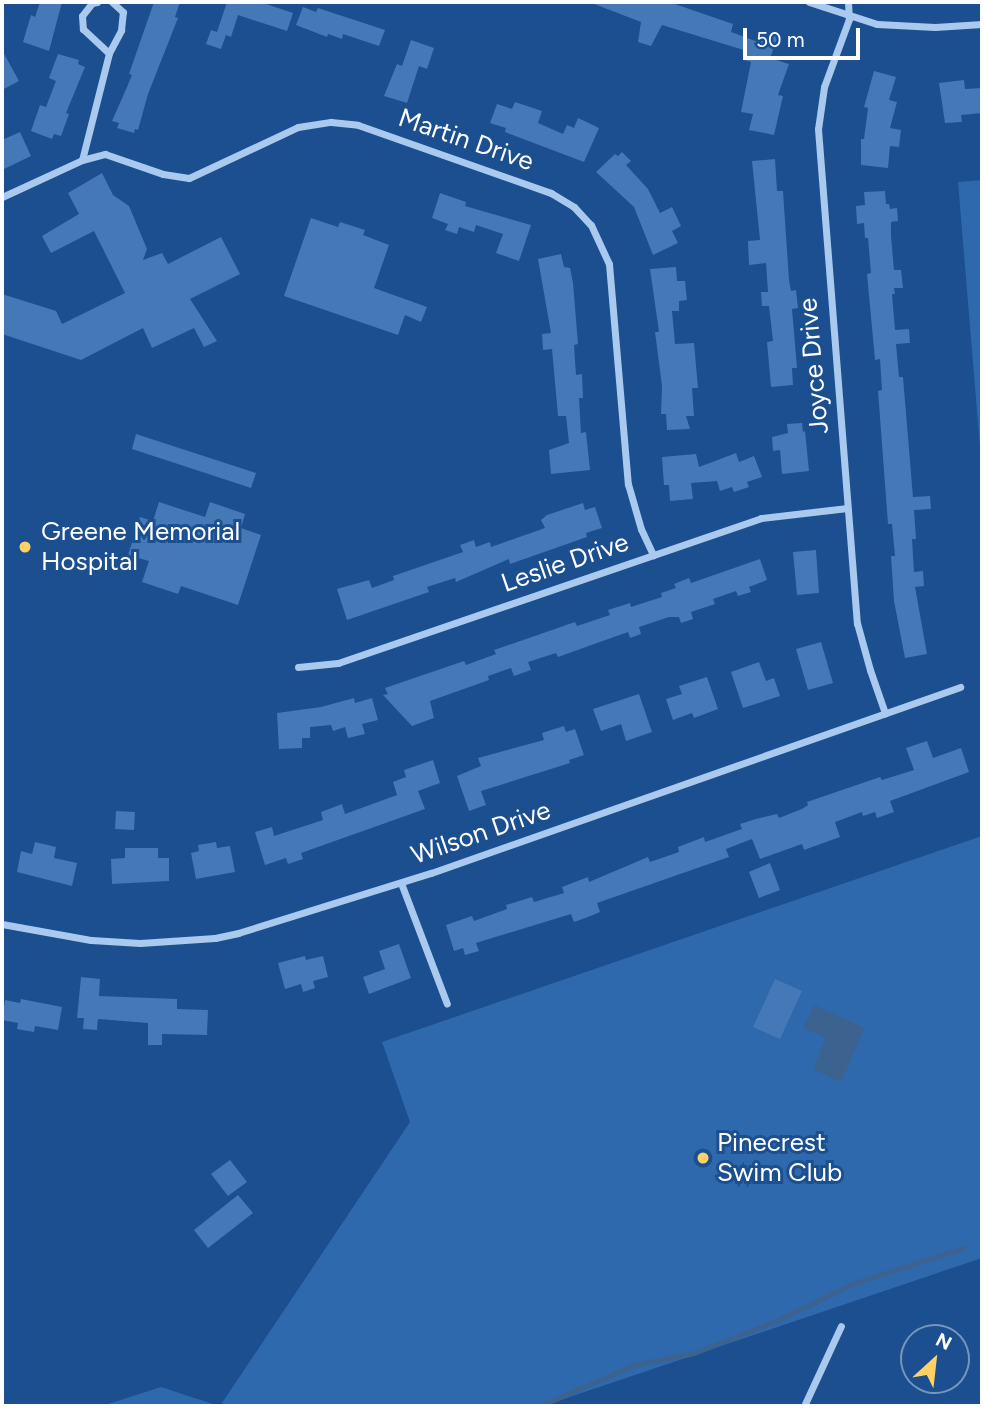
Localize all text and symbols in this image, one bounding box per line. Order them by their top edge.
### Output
scale bar [746,14,863,58]
text: 50 m [756,27,805,52]
street label: Martin Drive [394,102,538,178]
street label: Joyce Drive [793,297,835,435]
place label: Greene Memorial Hospital [41,516,240,578]
street label: Leslie Drive [497,527,633,599]
marker: Greene Memorial Hospital [15,537,35,557]
street label: Wilson Drive [407,795,555,871]
place label: Pinecrest Swim Club [717,1127,842,1188]
marker: Pinecrest Swim Club [695,1150,711,1166]
north arrow [900,1324,970,1394]
text: N [932,1328,956,1355]

